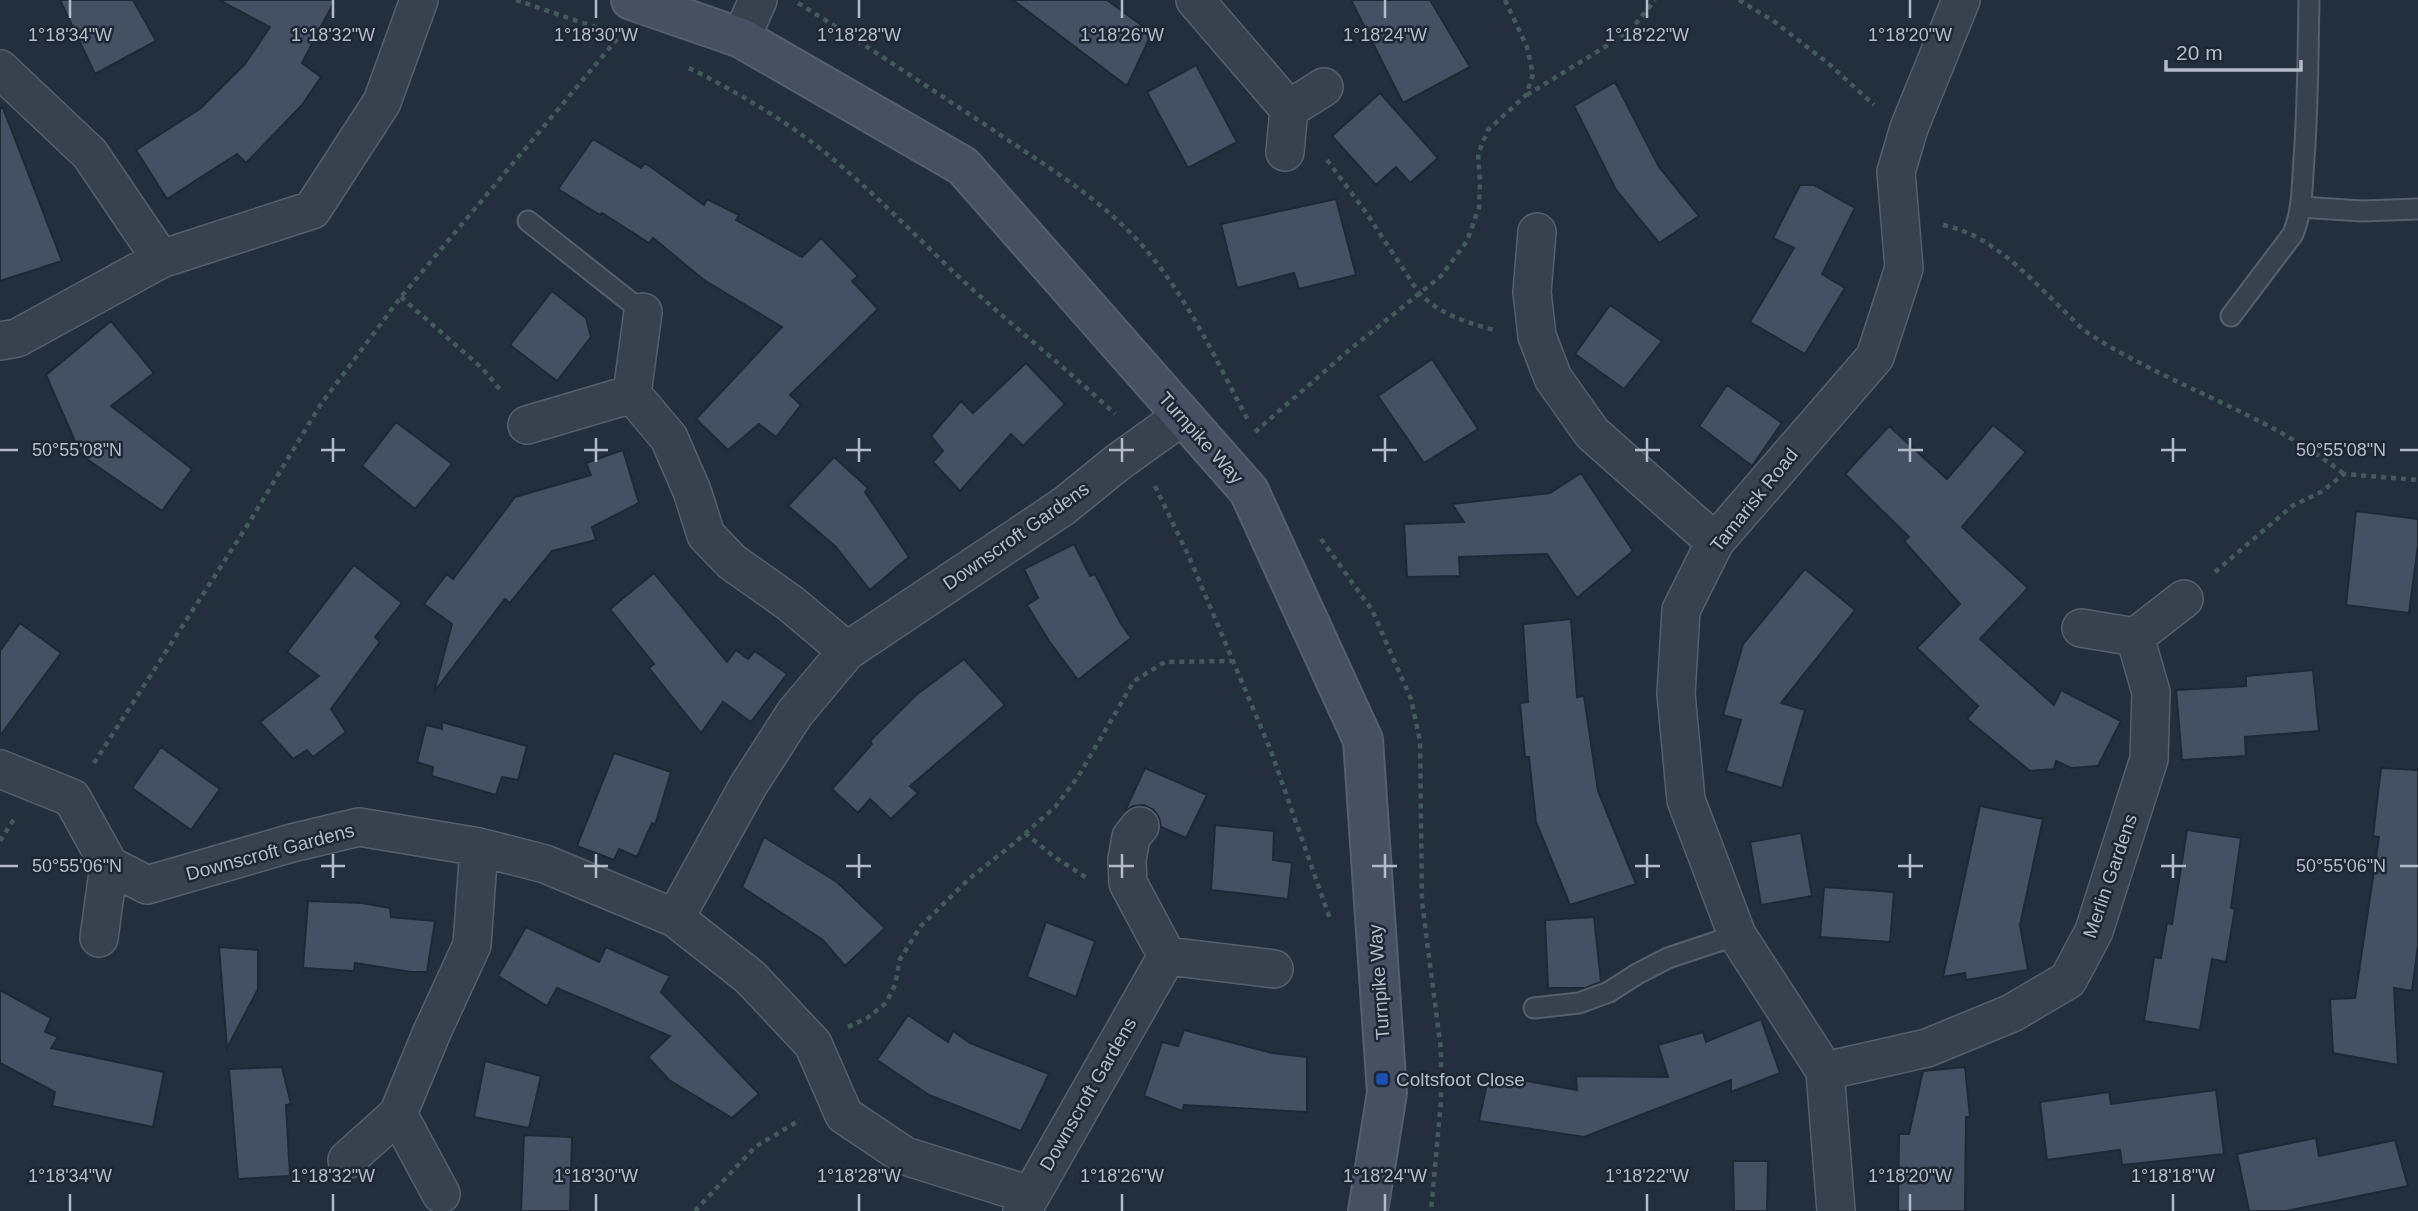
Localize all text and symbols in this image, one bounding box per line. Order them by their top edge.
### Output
text: 1°18'34"W [28,25,112,45]
text: 1°18'32"W [291,25,375,45]
text: 1°18'30"W [554,25,638,45]
text: 1°18'28"W [817,25,901,45]
text: 1°18'26"W [1080,25,1164,45]
text: 1°18'24"W [1343,25,1427,45]
text: 1°18'22"W [1605,25,1689,45]
text: 1°18'20"W [1868,25,1952,45]
scale bar [2166,28,2301,72]
text: 20 m [2176,41,2223,64]
street label: Turnpike Way [1154,388,1248,488]
text: 50°55'08"N [32,440,122,460]
text: 50°55'08"N [2296,440,2386,460]
street label: Tamarisk Road [1706,444,1802,556]
street label: Downscroft Gardens [939,478,1093,594]
street label: Merlin Gardens [2079,811,2141,941]
street label: Downscroft Gardens [184,819,356,885]
text: 50°55'06"N [32,856,122,876]
text: 50°55'06"N [2296,856,2386,876]
street label: Turnpike Way [1364,923,1394,1040]
street label: Downscroft Gardens [1036,1014,1140,1174]
place label: Coltsfoot Close [1396,1069,1525,1090]
marker: Coltsfoot Close [1374,1071,1390,1087]
text: 1°18'34"W [28,1166,112,1186]
text: 1°18'32"W [291,1166,375,1186]
text: 1°18'30"W [554,1166,638,1186]
text: 1°18'28"W [817,1166,901,1186]
text: 1°18'26"W [1080,1166,1164,1186]
text: 1°18'24"W [1343,1166,1427,1186]
text: 1°18'22"W [1605,1166,1689,1186]
text: 1°18'20"W [1868,1166,1952,1186]
text: 1°18'18"W [2131,1166,2215,1186]

